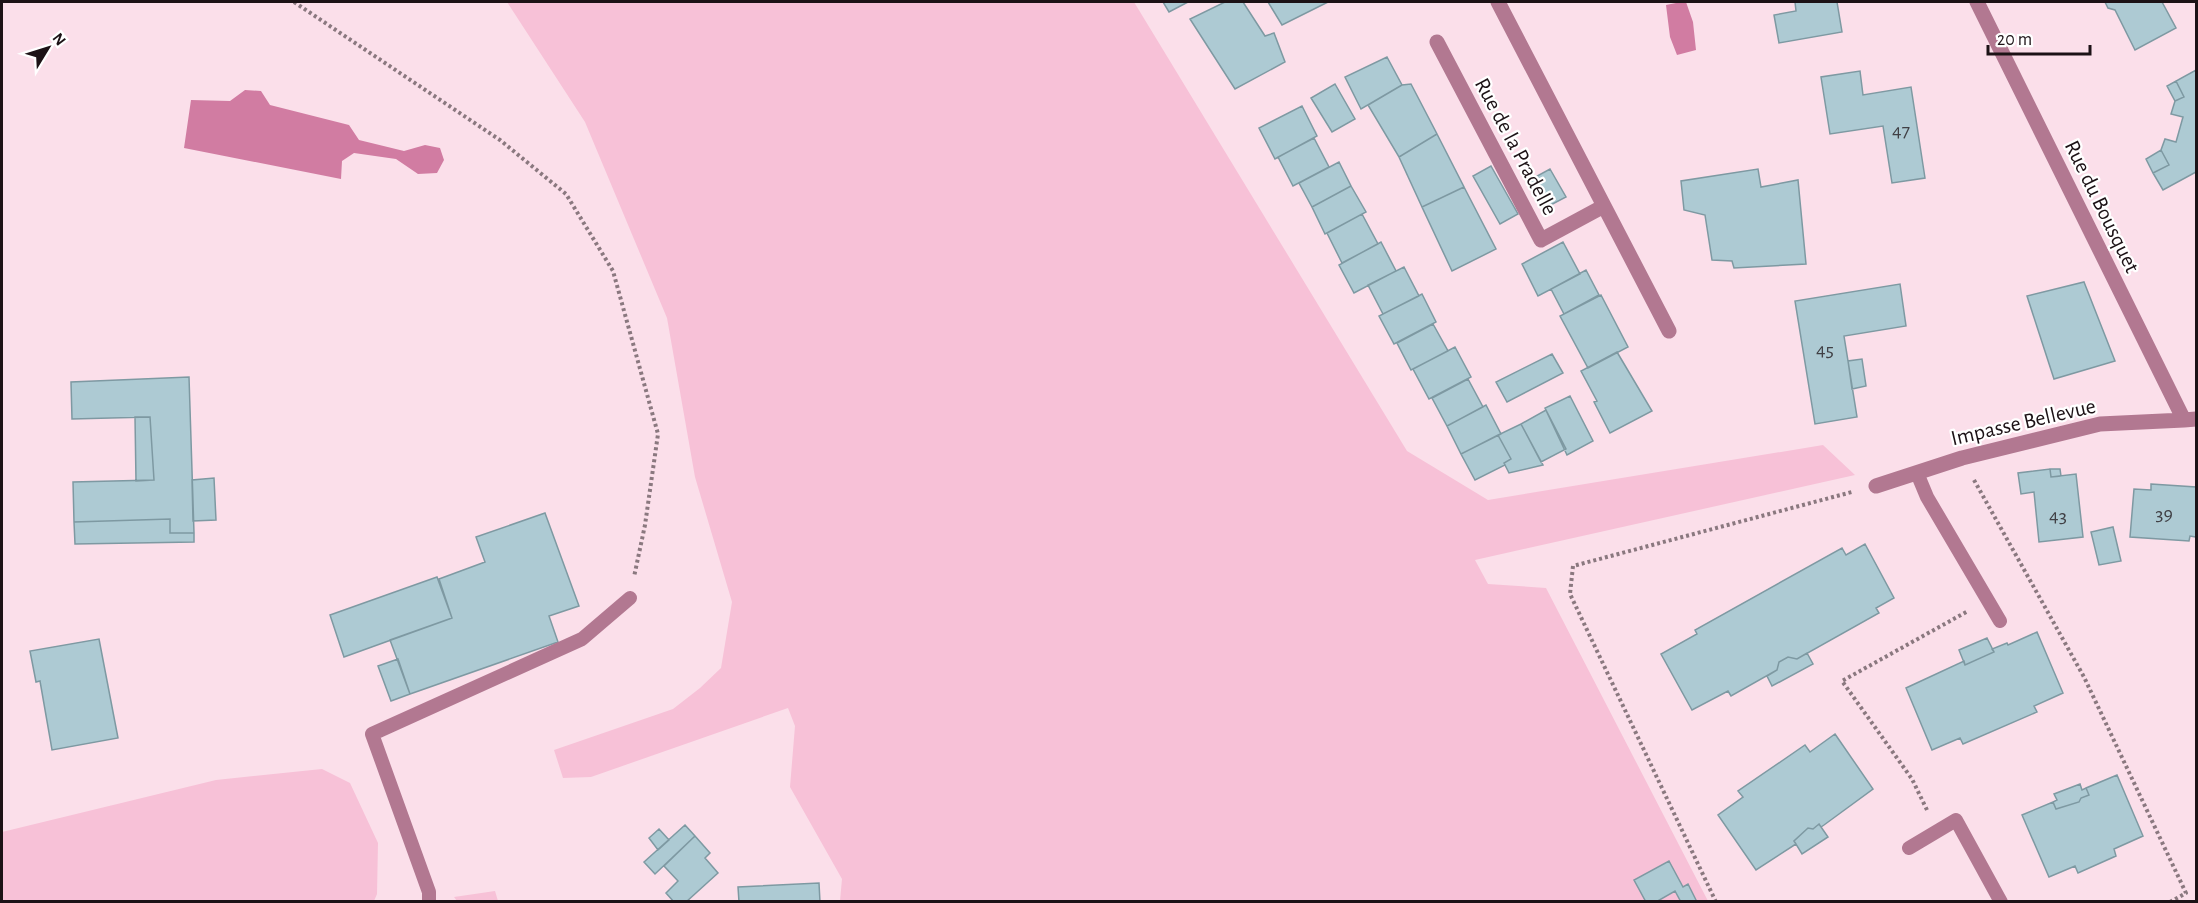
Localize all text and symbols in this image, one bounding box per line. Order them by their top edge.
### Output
north arrow [18,18,78,78]
scale bar [1988,18,2090,56]
text: N [49,30,69,49]
text: 20 m [1997,31,2032,49]
street label: Rue de la Pradelle [1471,74,1561,219]
house number: 47 [1892,121,1910,141]
street label: Rue du Bousquet [2061,137,2144,276]
house number: 45 [1816,340,1834,360]
street label: Impasse Bellevue [1949,395,2098,449]
house number: 39 [2155,504,2173,524]
house number: 43 [2049,506,2067,526]

